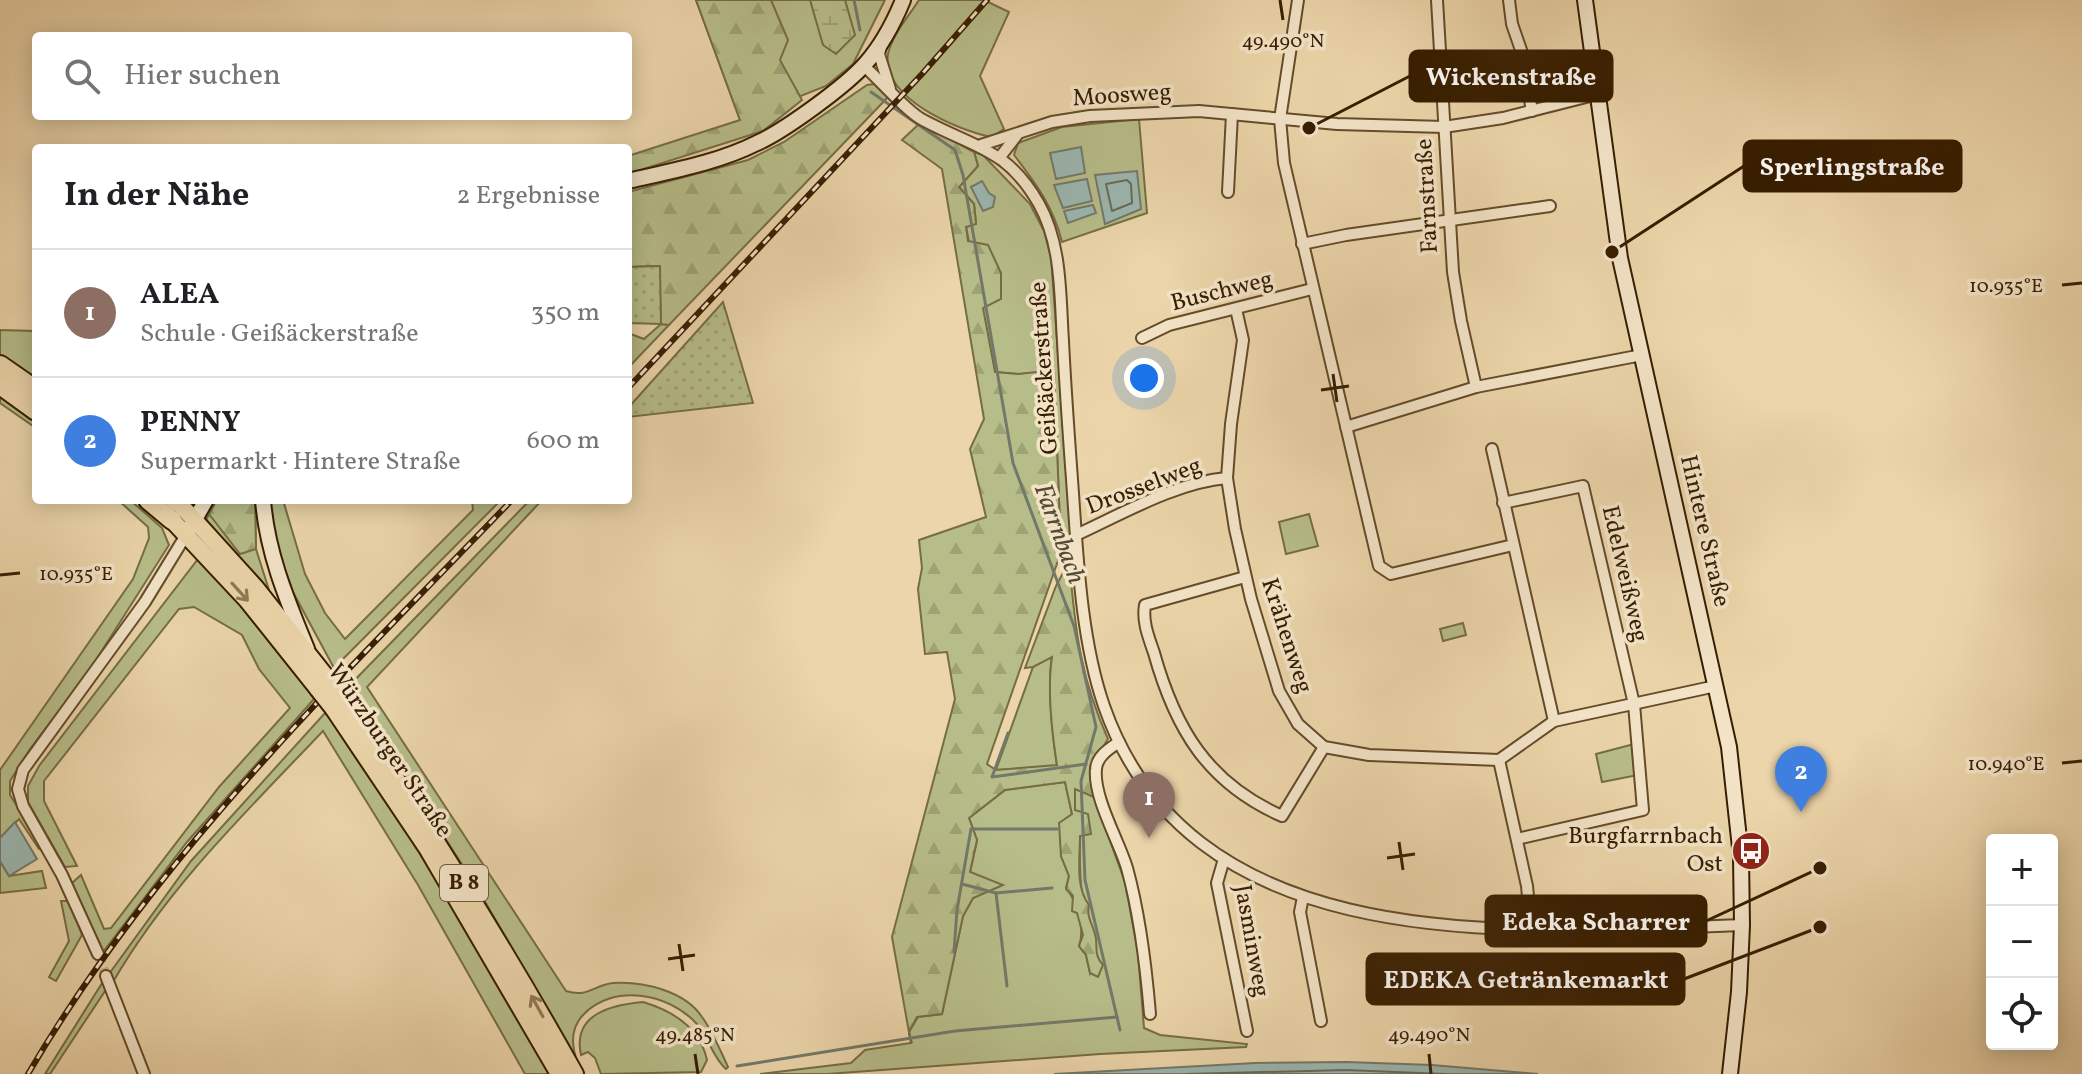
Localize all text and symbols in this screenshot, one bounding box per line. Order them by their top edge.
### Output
text: 49.490°N [1242,28,1324,56]
search box [32,32,632,120]
callout: Wickenstraße [1410,51,1612,101]
icon: search [60,54,104,98]
text: Hier suchen [124,55,281,97]
text: Wickenstraße [1426,60,1596,96]
street label: Moosweg [1071,76,1173,116]
street label: Farnstraße [1408,138,1448,254]
callout: Sperlingstraße [1744,141,1961,191]
text: Sperlingstraße [1759,150,1945,186]
text: In der Nähe [64,173,249,220]
text: 2 Ergebnisse [457,178,600,214]
street label: Buschweg [1167,263,1277,321]
text: 10.935°E [1969,273,2043,301]
text: ALEA [140,274,219,316]
street label: Geißäckerstraße [1022,280,1068,456]
text: 1 [85,295,95,331]
text: 350 m [531,295,600,331]
text: Schule · Geißäckerstraße [140,316,419,352]
your location [1124,358,1164,398]
text: PENNY [140,402,240,444]
text: 2 [83,423,97,459]
text: 600 m [527,423,600,459]
text: Supermarkt · Hintere Straße [140,444,461,480]
street label: Drosselweg [1081,449,1207,525]
street label: Hintere Straße [1670,452,1738,610]
water label: Farrnbach [1024,479,1094,589]
street label: Edelweißweg [1592,502,1656,646]
text: 10.935°E [39,561,113,589]
street label: Krähenweg [1251,574,1321,698]
one-way arrow [231,581,249,601]
street label: Würzburger Straße [318,657,460,845]
pin: 2 [1775,746,1827,812]
text: 10.940°E [1967,751,2045,779]
pin: 1 [1123,772,1175,838]
place label: Burgfarrnbach Ost [1568,820,1723,882]
bus stop icon: Burgfarrnbach Ost [1730,830,1772,872]
map controls [1986,834,2058,1050]
button: + [1986,834,2058,906]
road number: B 8 [440,865,488,901]
street label: Jasminweg [1224,882,1278,1000]
callout: Edeka Scharrer [1486,896,1706,946]
text: Edeka Scharrer [1502,905,1690,941]
button: − [1986,906,2058,978]
callout: EDEKA Getränkemarkt [1367,954,1684,1004]
text: EDEKA Getränkemarkt [1383,963,1669,999]
button: locate [1986,978,2058,1050]
one-way arrow [529,995,545,1018]
text: 49.485°N [655,1022,735,1050]
text: 49.490°N [1388,1022,1470,1050]

